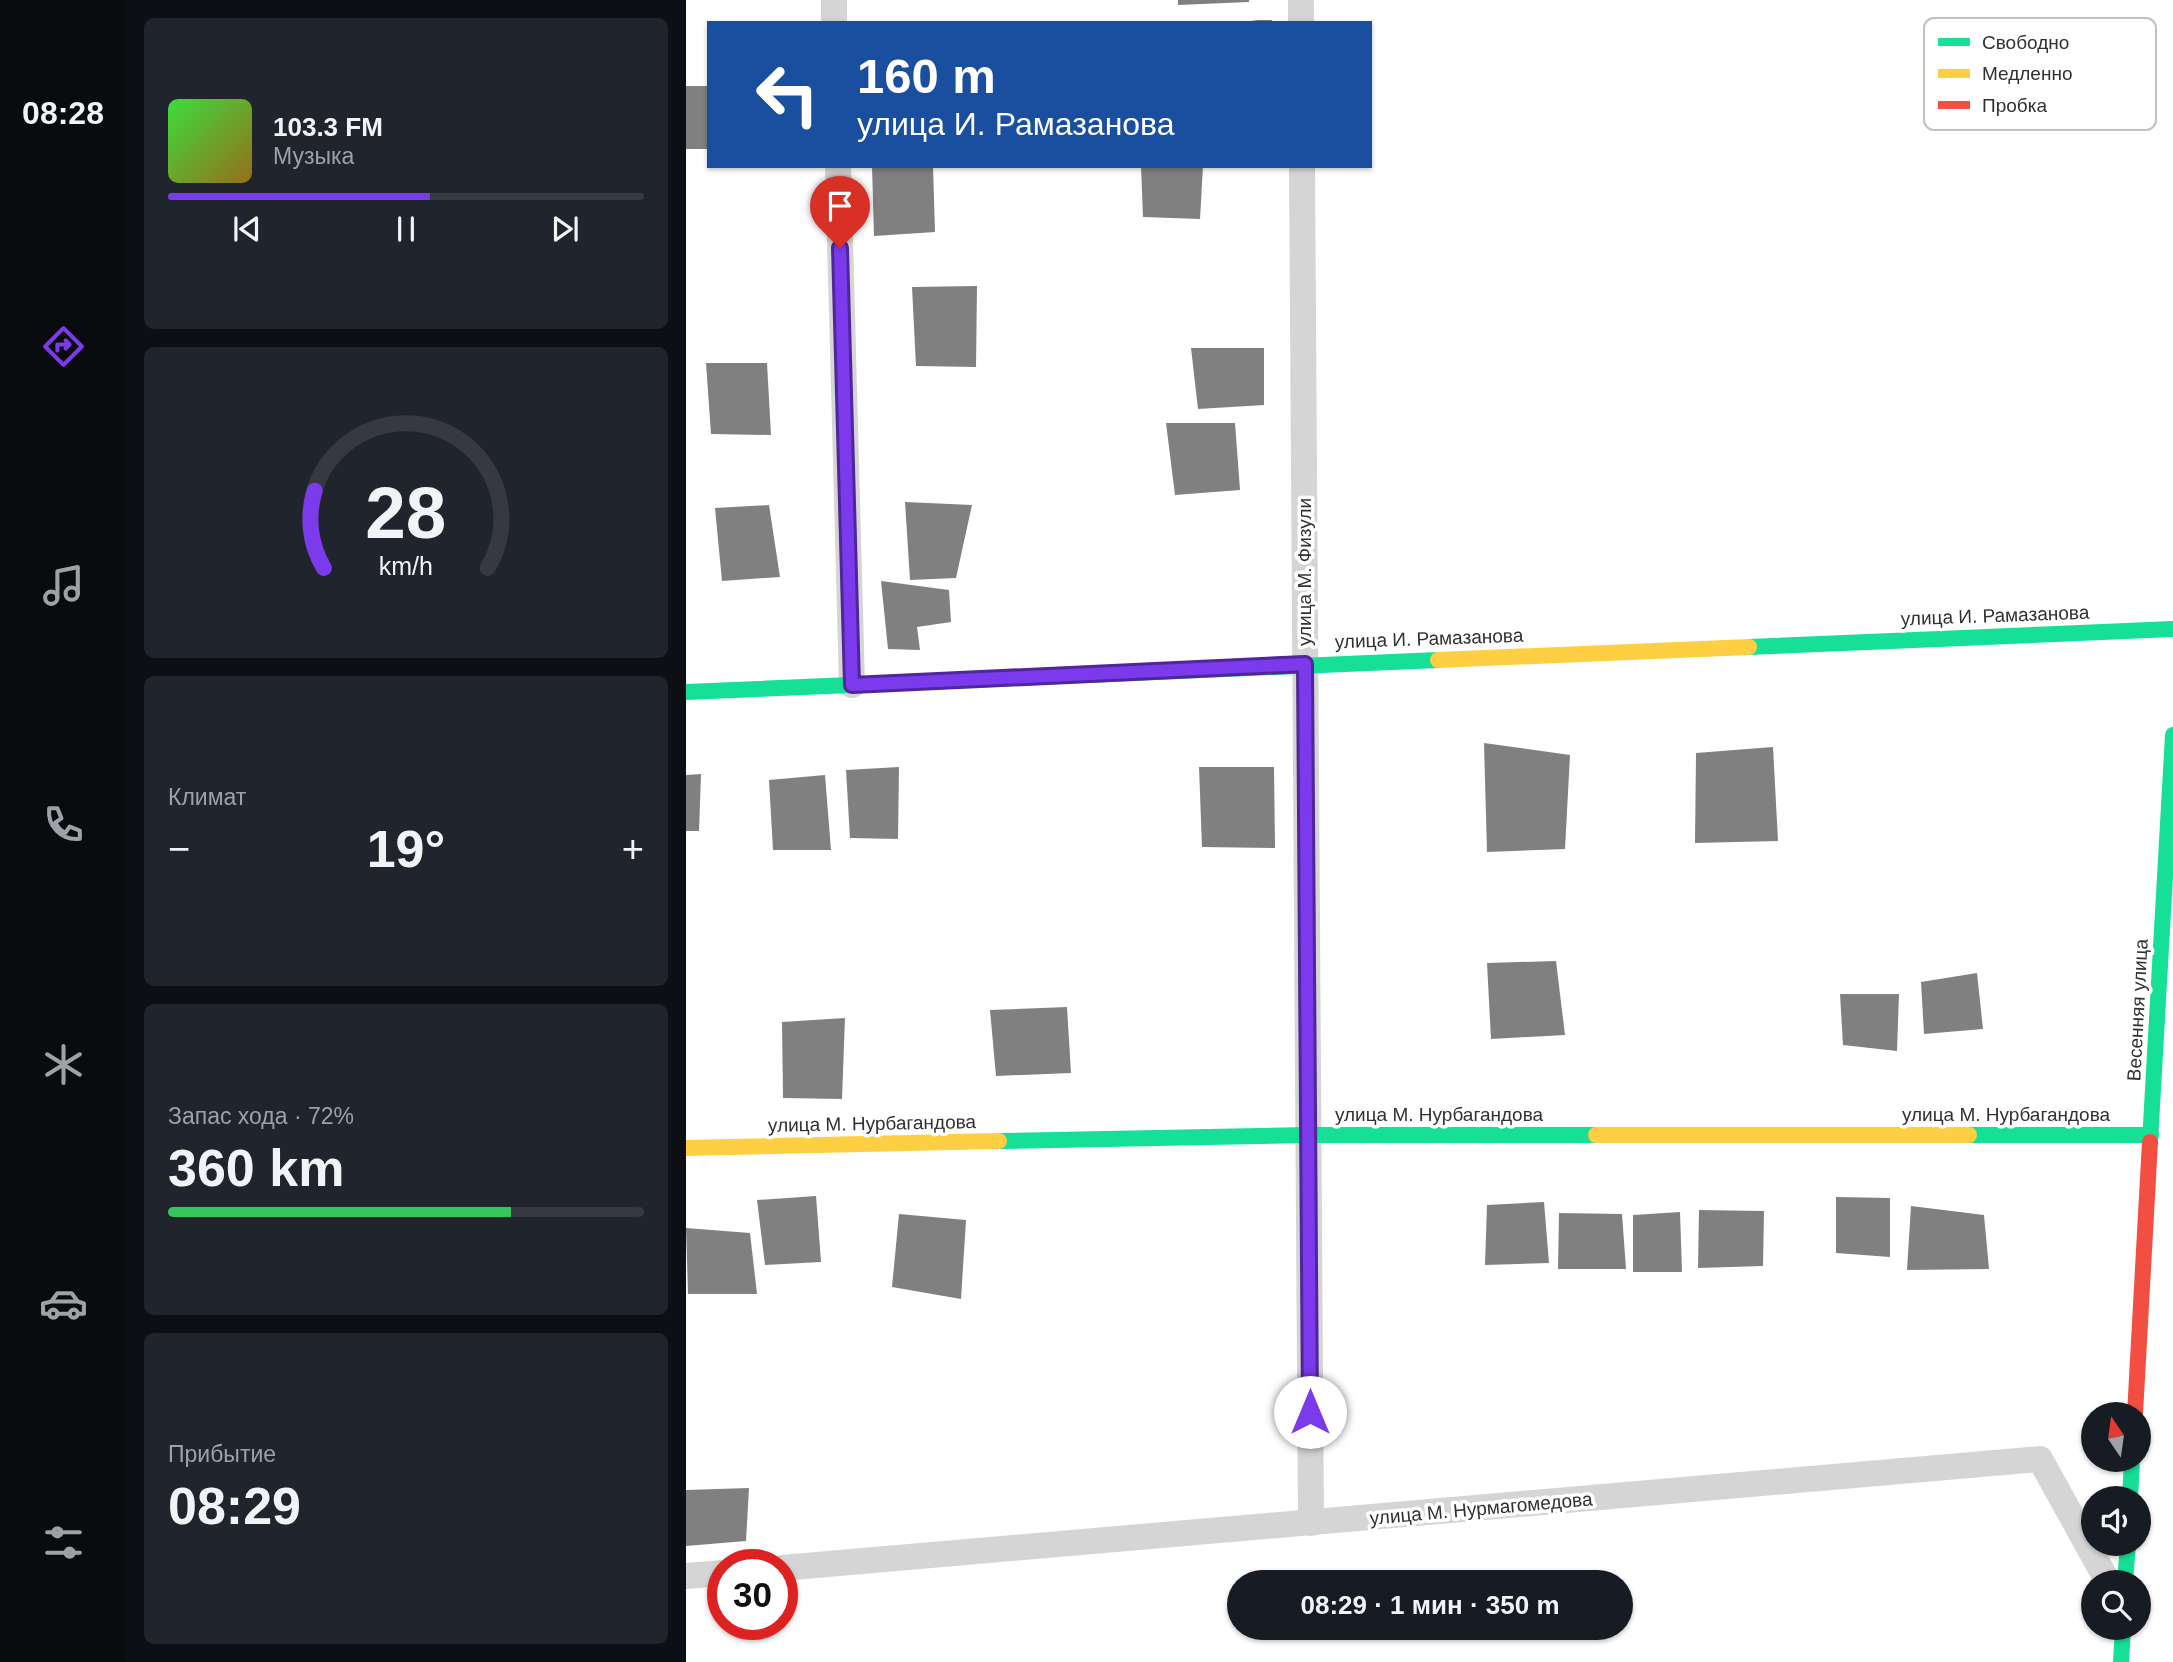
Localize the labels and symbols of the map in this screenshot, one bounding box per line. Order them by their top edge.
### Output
legend [1924,18,2156,130]
text: Свободно [1982,32,2069,53]
text: Медленно [1982,63,2072,84]
text: Пробка [1982,95,2047,116]
pin [810,176,870,248]
street label: улица М. Физули [1294,498,1315,646]
street label: улица И. Рамазанова [1900,602,2090,629]
street label: улица И. Рамазанова [1334,625,1524,652]
street label: Весенняя улица [2123,938,2152,1082]
street label: улица М. Нурбагандова [1335,1104,1544,1125]
street label: улица М. Нурбагандова [1902,1104,2111,1125]
street label: улица М. Нурбагандова [768,1111,977,1136]
position arrow [1273,1375,1347,1449]
north arrow [2081,1402,2151,1472]
street label: улица М. Нурмагомедова [1369,1488,1594,1529]
speed limit sign: 30 [707,1549,798,1640]

